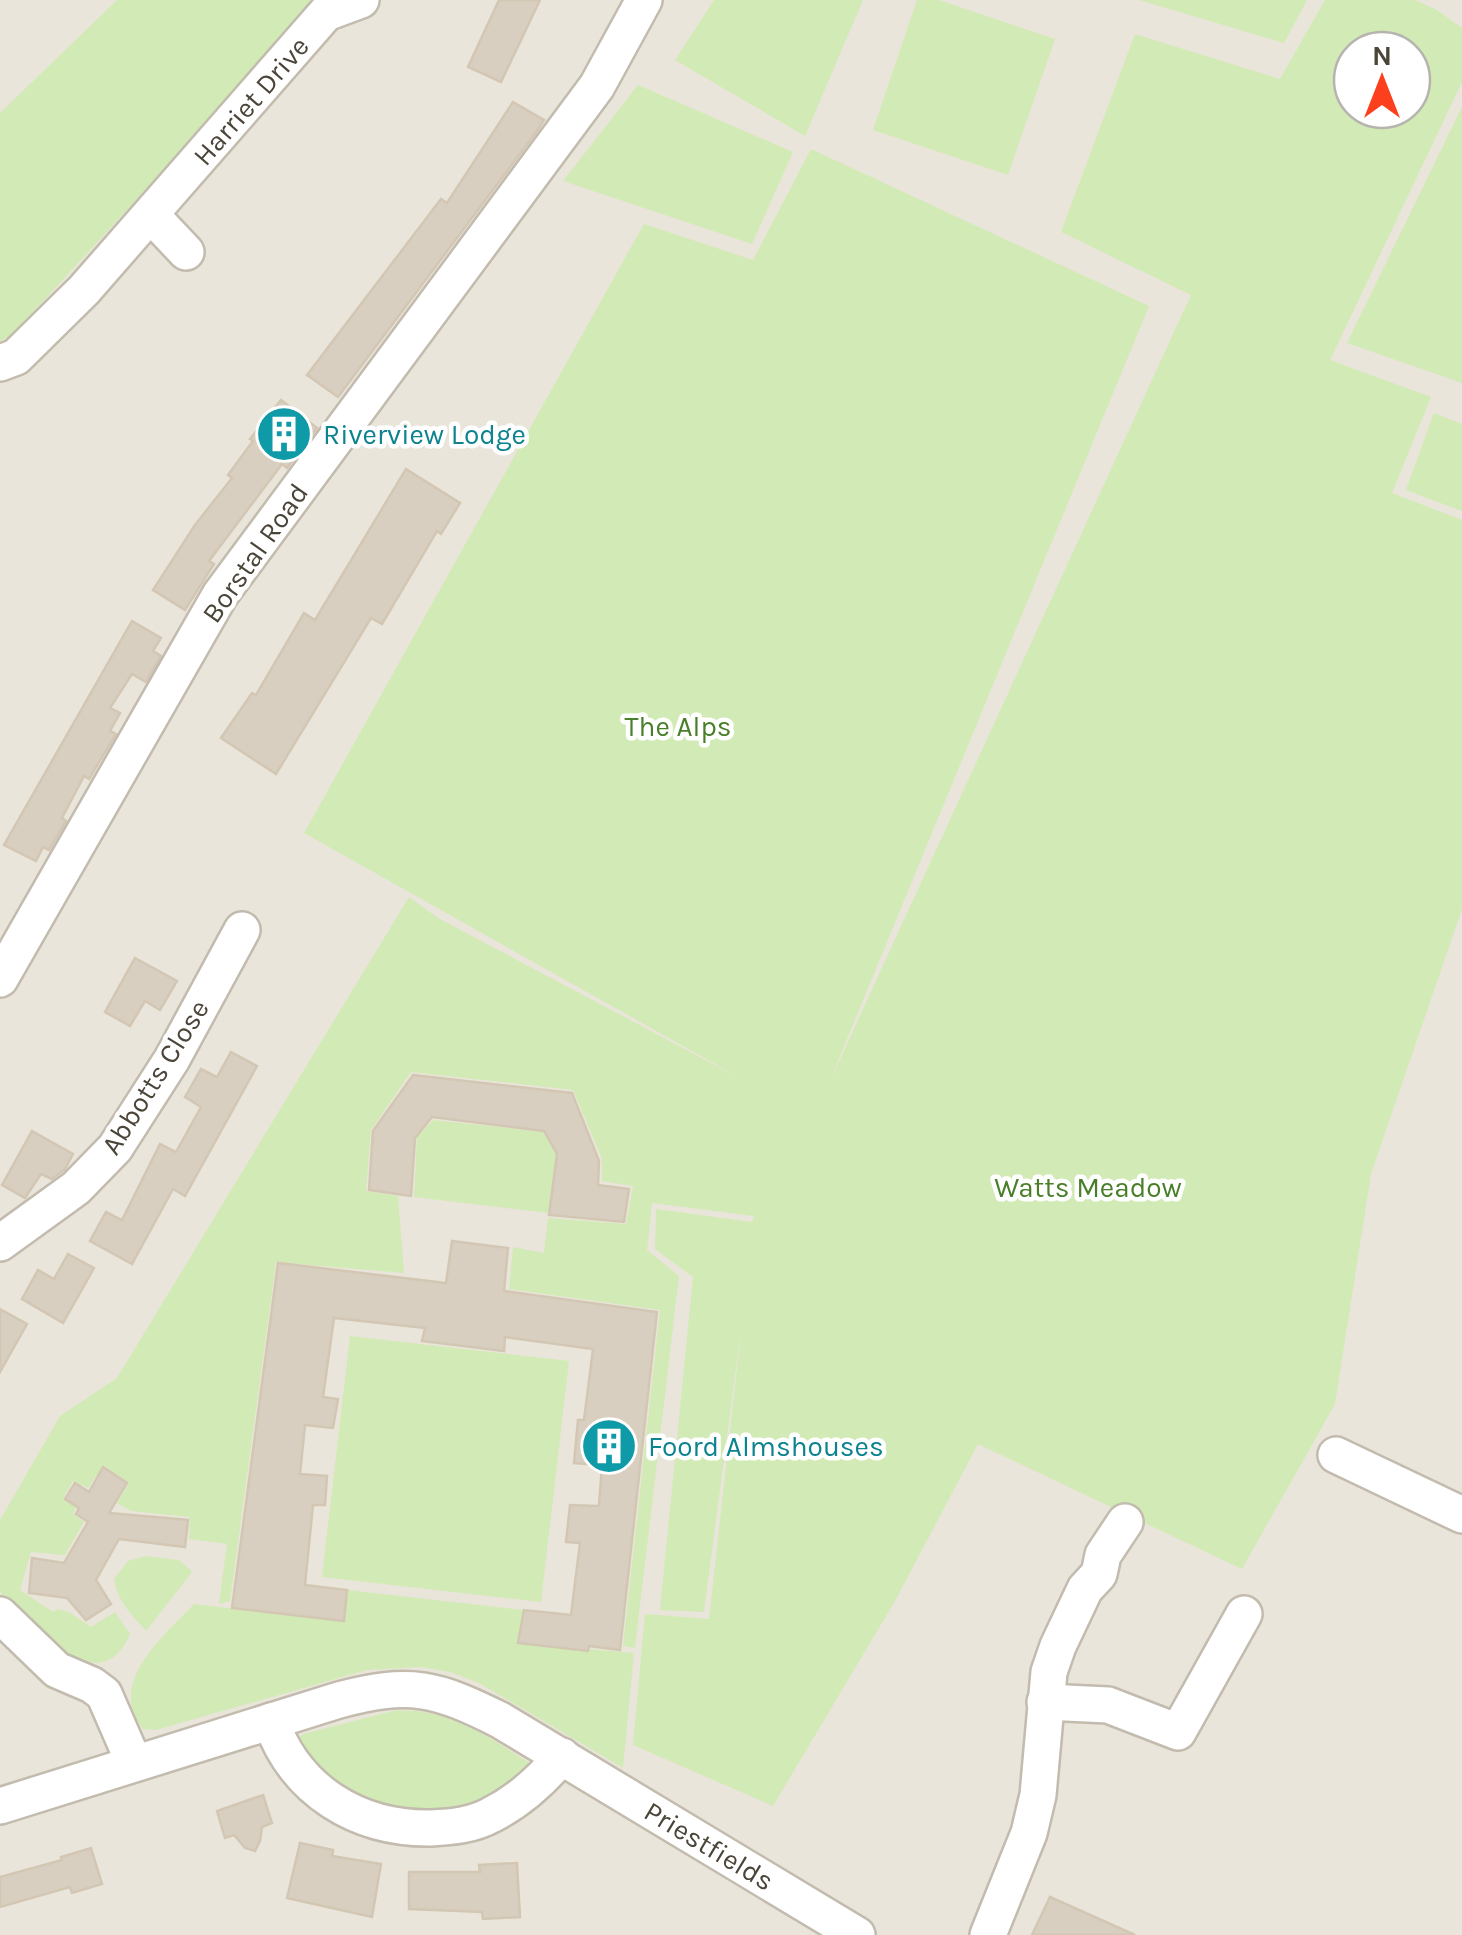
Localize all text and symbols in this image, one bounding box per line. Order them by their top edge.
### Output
street label: Harriet Drive [186,30,316,172]
north arrow [1332,30,1432,130]
text: N [1372,39,1392,72]
building icon: Riverview Lodge [254,404,314,464]
place label: Riverview Lodge [323,418,526,451]
street label: Borstal Road [195,477,315,629]
park label: The Alps [625,710,731,743]
street label: Abbotts Close [94,993,216,1161]
park label: Watts Meadow [994,1171,1182,1204]
building icon: Foord Almshouses [579,1416,639,1476]
place label: Foord Almshouses [648,1430,884,1463]
street label: Priestfields [638,1795,780,1897]

